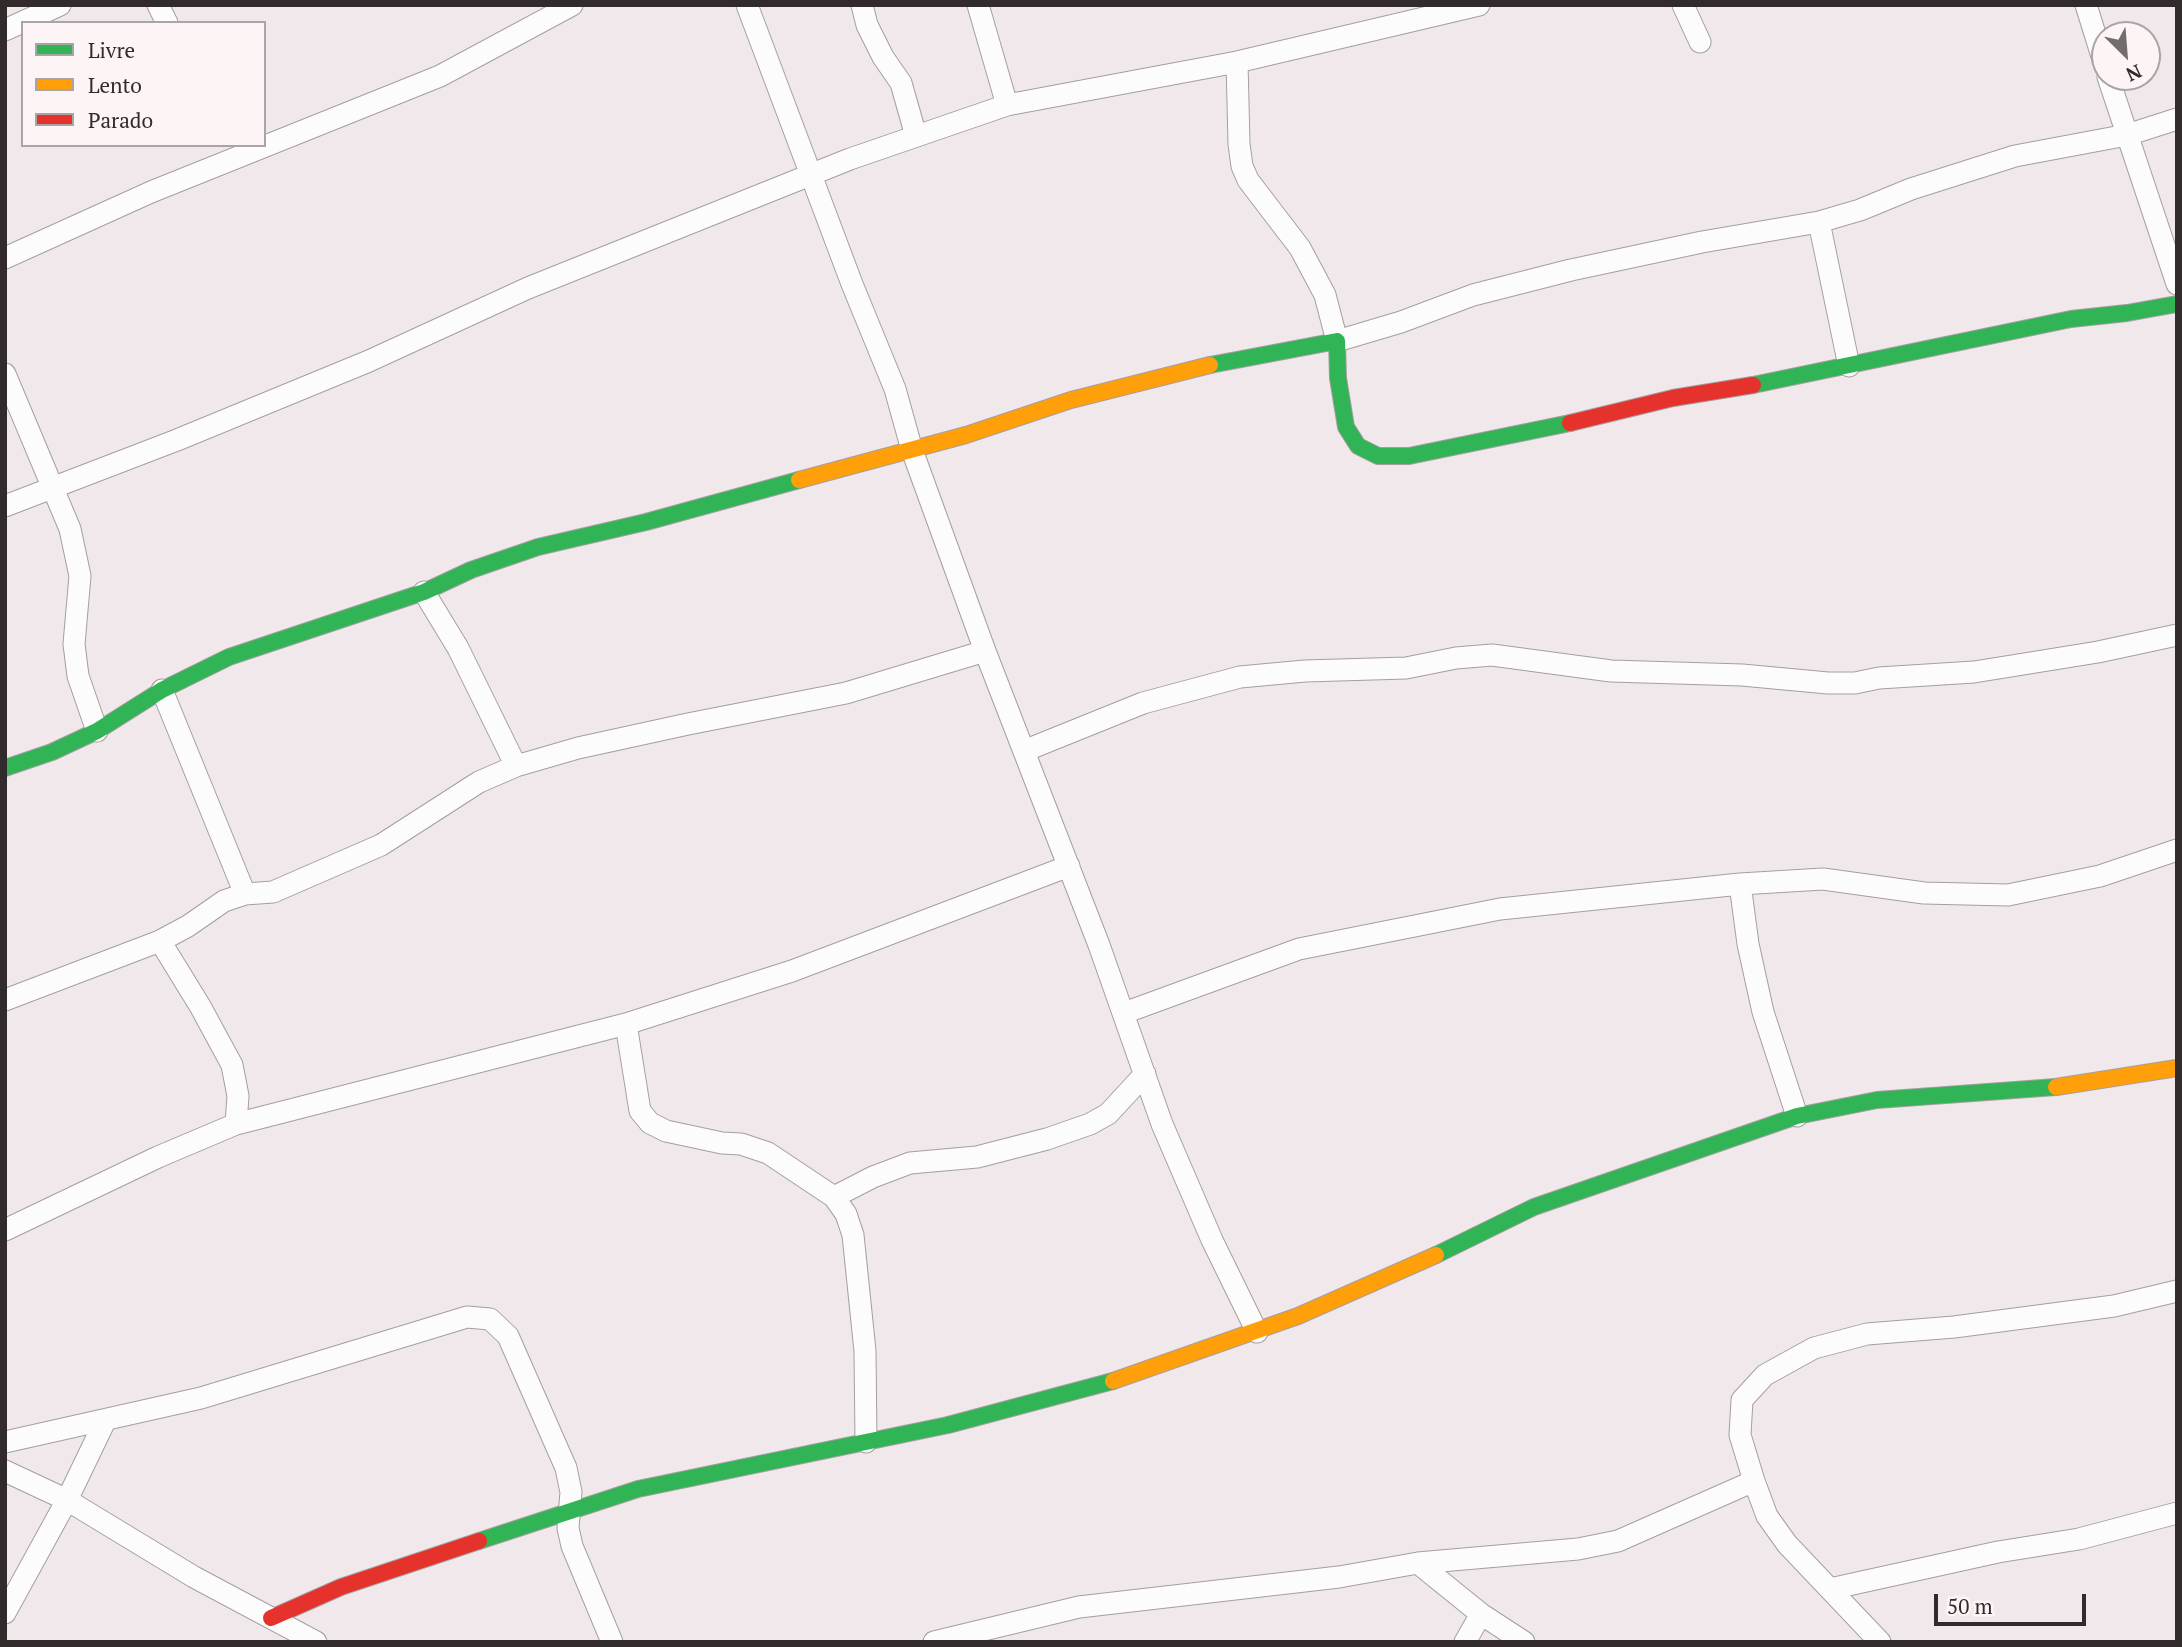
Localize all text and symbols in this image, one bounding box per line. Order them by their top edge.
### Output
legend [21,21,266,147]
north arrow [2091,21,2161,91]
text: Livre [88,36,135,64]
text: N [2122,59,2146,88]
text: Lento [88,71,142,99]
text: Parado [88,106,153,134]
scale bar [1937,1580,2089,1624]
text: 50 m [1947,1592,1993,1620]

